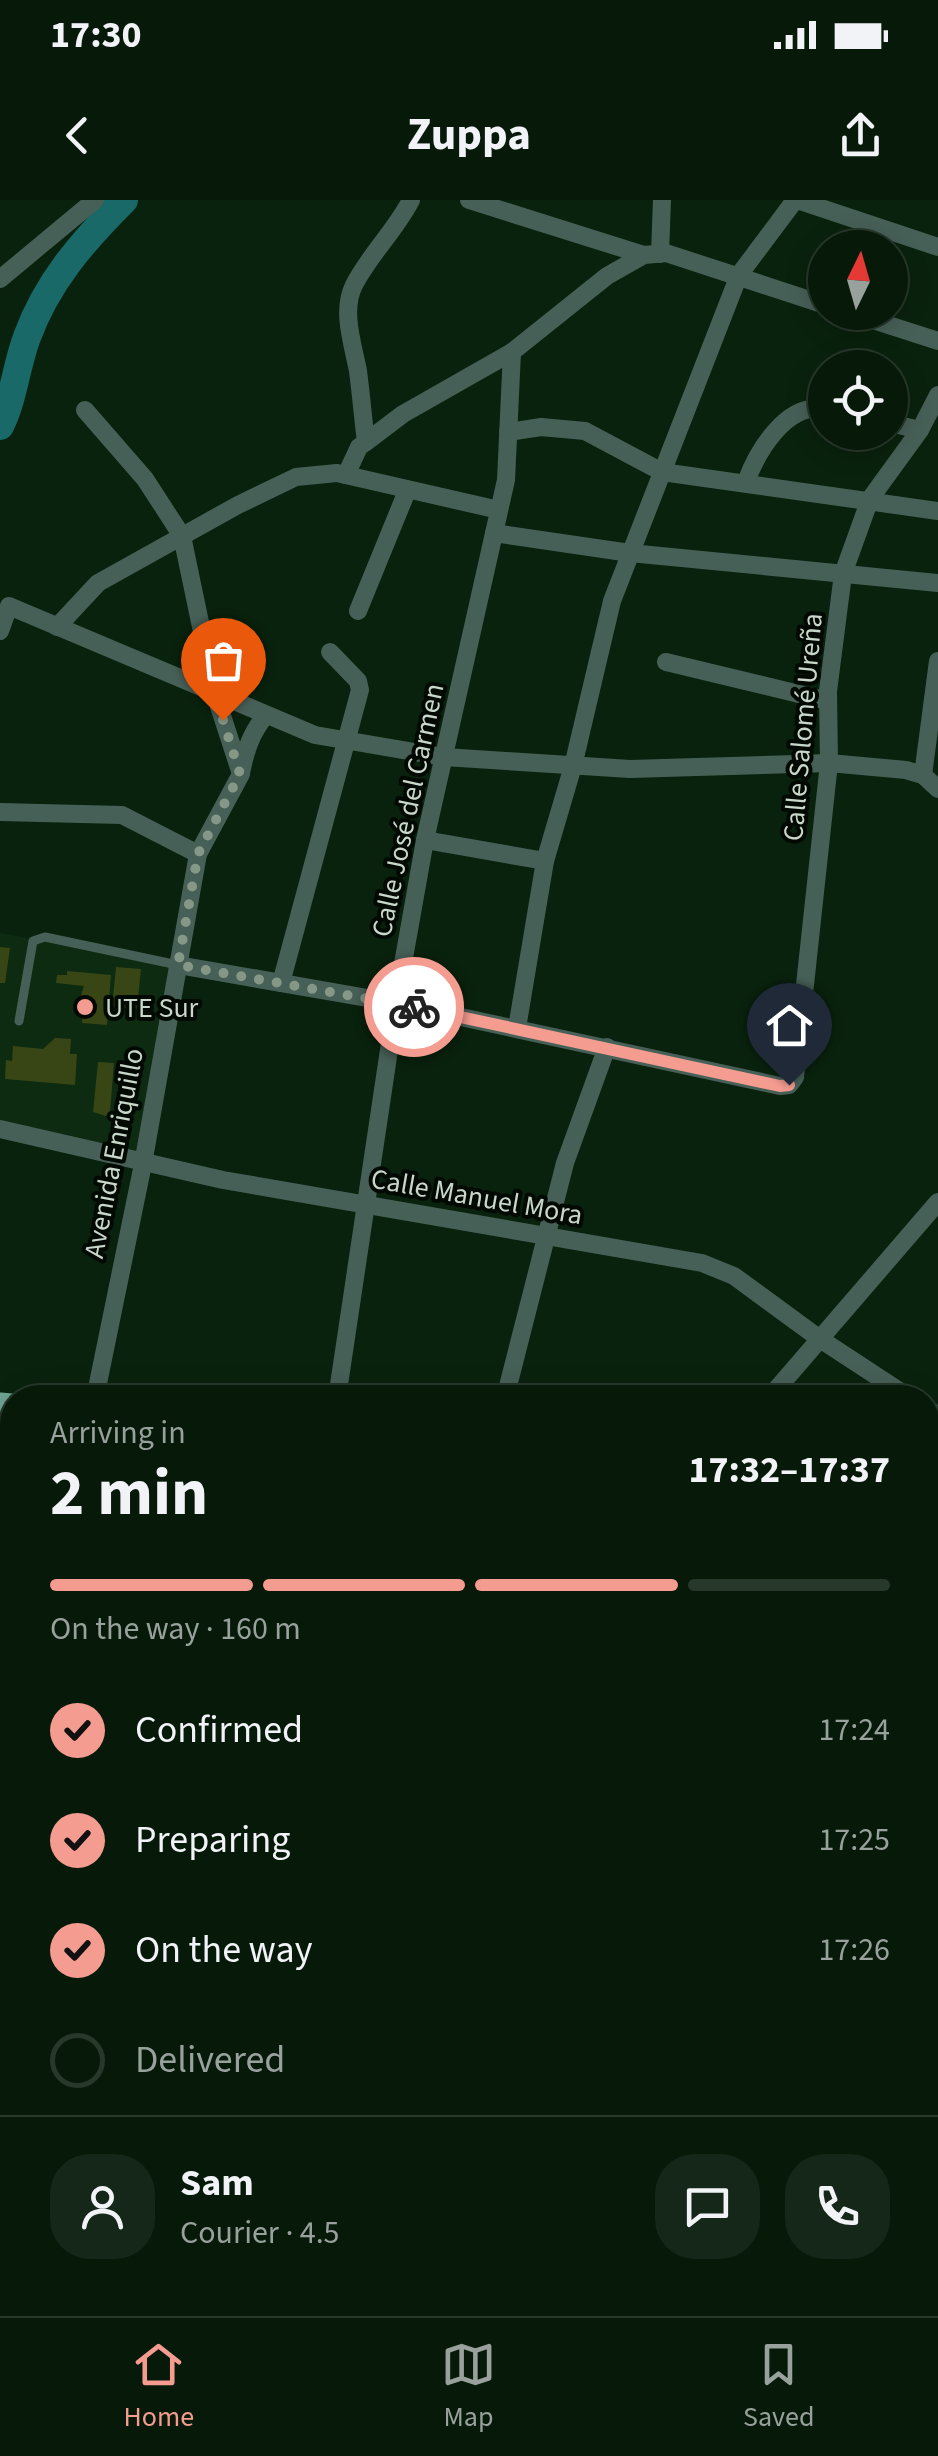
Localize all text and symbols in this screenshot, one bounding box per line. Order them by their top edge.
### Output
text: 17:30 [50,8,142,62]
text: Zuppa [407,103,531,167]
icon: back [50,108,105,163]
icon: share [833,108,888,163]
north arrow [808,230,908,330]
map controls [808,230,908,450]
button: locate [808,350,908,450]
street label: Calle Salomé Ureña [773,611,833,843]
pin [181,618,266,721]
icon: bag [196,633,251,688]
street label: Calle José del Carmen [362,680,454,941]
courier [364,957,464,1057]
icon: bike [387,980,442,1035]
pin [747,983,832,1086]
place label: UTE Sur [105,988,199,1028]
marker: UTE Sur [74,996,96,1018]
icon: home [762,998,817,1053]
street label: Avenida Enriquillo [74,1045,154,1262]
street label: Calle Manuel Mora [368,1159,586,1235]
text: Arriving in [50,1410,186,1456]
text: 17:32–17:37 [688,1443,890,1497]
text: 2 min [50,1447,208,1540]
text: On the way · 160 m [50,1606,301,1652]
icon: check [50,1703,105,1758]
text: Confirmed [135,1703,303,1757]
text: 17:24 [818,1707,890,1753]
icon: check [50,1813,105,1868]
text: Preparing [135,1813,290,1867]
text: 17:25 [818,1817,890,1863]
icon: check [50,1923,105,1978]
text: On the way [135,1923,312,1977]
text: 17:26 [818,1927,890,1973]
text: Delivered [135,2033,285,2087]
button: person [50,2154,155,2259]
button: chat [655,2154,760,2259]
button: phone [785,2154,890,2259]
text: Sam [180,2156,254,2210]
text: Courier · 4.5 [180,2210,340,2256]
tab: Home [123,2337,194,2437]
tab: Map [441,2337,496,2437]
tab: Saved [743,2337,814,2437]

